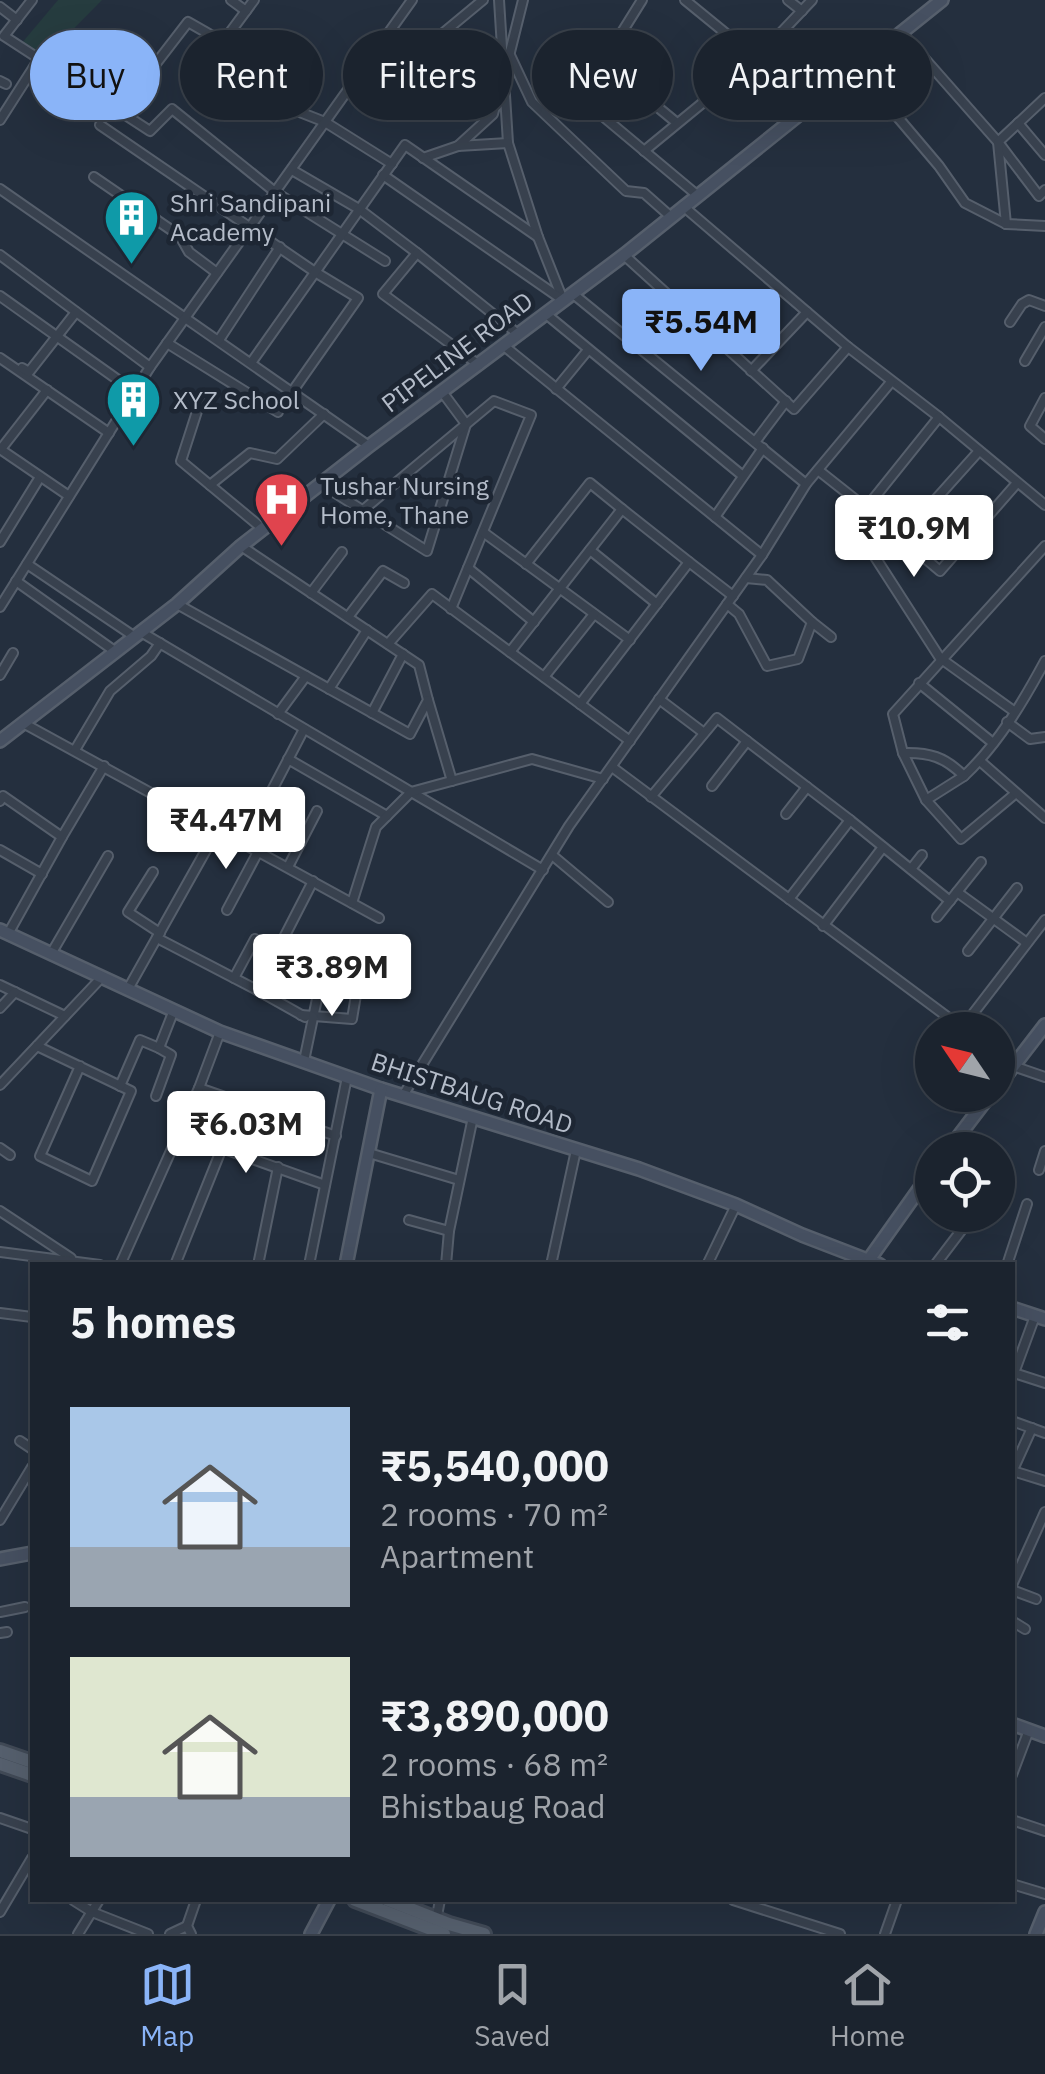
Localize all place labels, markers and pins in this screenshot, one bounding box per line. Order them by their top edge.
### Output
place label: Shri Sandipani Academy [170,186,331,248]
building icon: Shri Sandipani Academy [101,187,161,266]
pin: ₹5.54M [620,289,782,374]
building icon: XYZ School [104,370,164,449]
place label: XYZ School [173,383,300,416]
place label: Tushar Nursing Home, Thane [320,469,489,531]
hospital icon: Tushar Nursing Home, Thane [251,470,311,549]
pin: ₹10.9M [833,495,995,580]
pin: ₹4.47M [145,787,307,872]
pin: ₹3.89M [251,934,413,1019]
pin: ₹6.03M [165,1091,327,1176]

